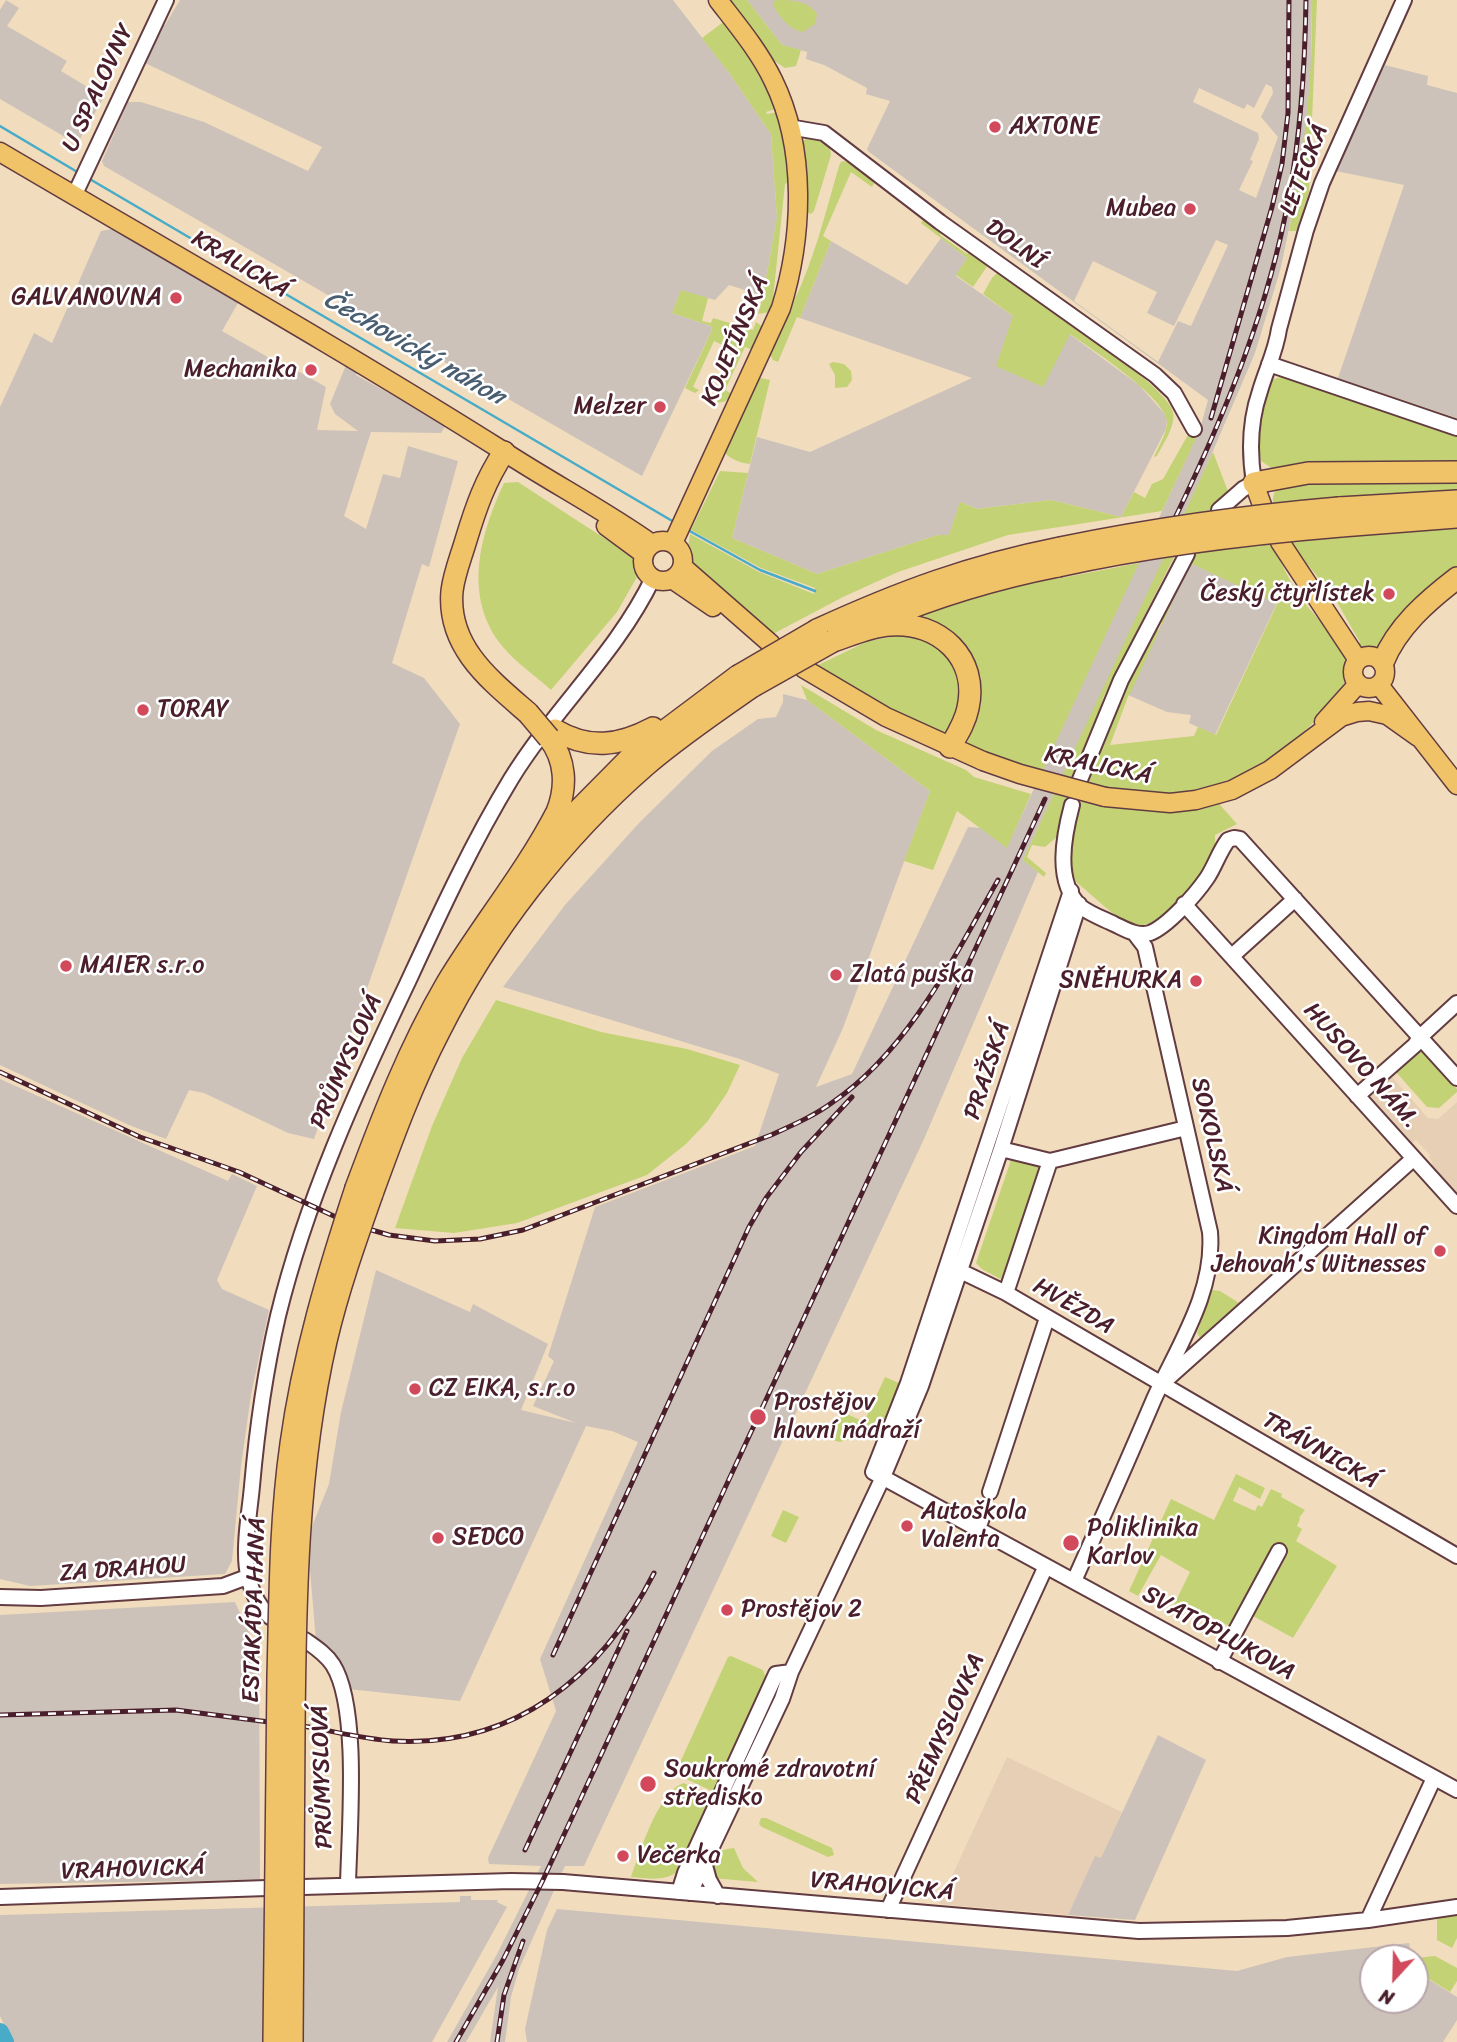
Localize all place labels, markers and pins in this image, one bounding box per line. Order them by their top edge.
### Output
place label: AXTONE [1009,113,1099,141]
marker: AXTONE [987,119,1003,135]
place label: Mubea [1106,195,1176,223]
marker: Mubea [1182,201,1198,217]
place label: GALVANOVNA [11,284,162,312]
marker: GALVANOVNA [168,290,184,306]
place label: Mechanika [184,356,297,384]
marker: Mechanika [303,362,319,378]
place label: Melzer [574,393,646,421]
marker: Melzer [652,399,668,415]
place label: Český čtyřlístek [1200,580,1375,608]
marker: Český čtyřlístek [1381,586,1397,602]
place label: TORAY [157,696,229,724]
marker: TORAY [135,702,151,718]
place label: MAIER s.r.o [80,952,204,980]
marker: MAIER s.r.o [58,958,74,974]
place label: Zlatá puška [850,961,973,989]
marker: Zlatá puška [828,967,844,983]
place label: SNĚHURKA [1059,967,1182,995]
marker: SNĚHURKA [1188,973,1204,989]
place label: Kingdom Hall of Jehovah's Witnesses [1211,1223,1426,1279]
marker: Kingdom Hall of Jehovah's Witnesses [1432,1243,1448,1259]
place label: CZ EIKA, s.r.o [429,1375,575,1403]
marker: CZ EIKA, s.r.o [407,1381,423,1397]
place label: Prostějov hlavní nádraží [774,1389,920,1445]
marker: Prostějov hlavní nádraží [748,1407,768,1427]
place label: Autoškola Valenta [921,1498,1027,1554]
place label: Poliklinika Karlov [1087,1515,1198,1571]
marker: Autoškola Valenta [899,1518,915,1534]
place label: SEDCO [452,1524,525,1552]
marker: SEDCO [430,1530,446,1546]
marker: Poliklinika Karlov [1061,1533,1081,1553]
place label: Prostějov 2 [741,1596,862,1624]
marker: Prostějov 2 [719,1602,735,1618]
place label: Soukromé zdravotní středisko [664,1756,875,1812]
marker: Soukromé zdravotní středisko [638,1774,658,1794]
place label: Večerka [637,1842,721,1870]
marker: Večerka [615,1848,631,1864]

